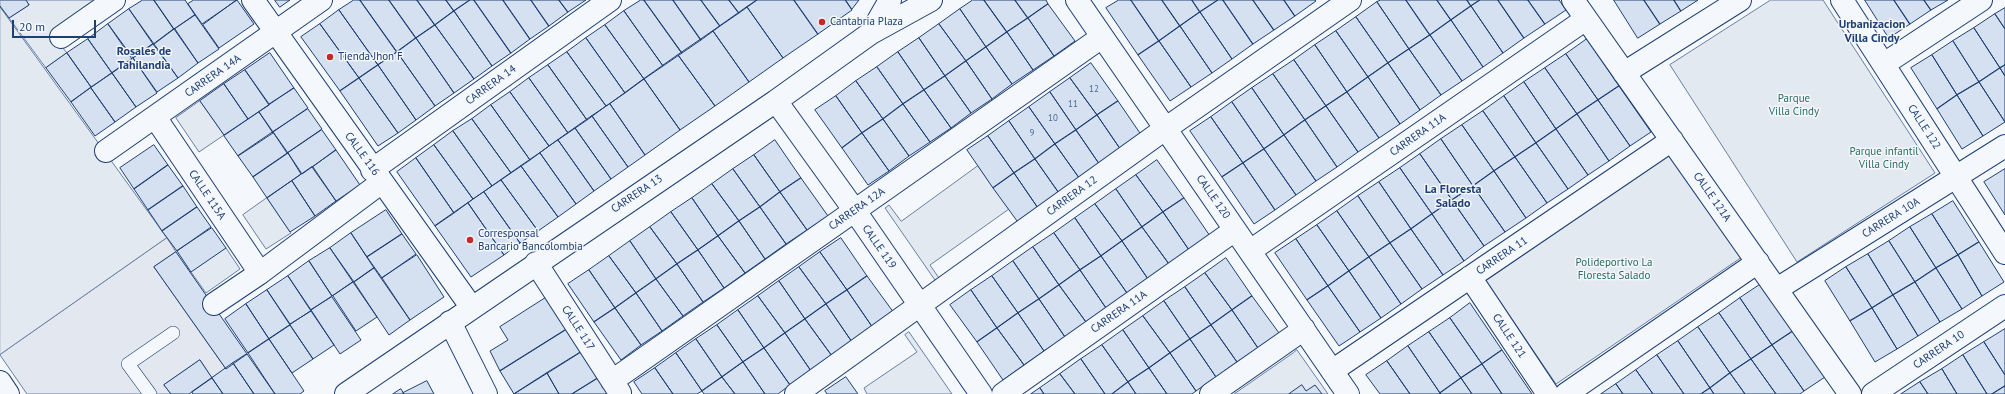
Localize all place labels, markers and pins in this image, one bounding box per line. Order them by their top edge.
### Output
place label: Cantabria Plaza [830,15,903,29]
marker: Cantabria Plaza [817,17,827,27]
place label: Tienda Jhon F [338,50,403,64]
marker: Tienda Jhon F [325,52,335,62]
place label: Corresponsal Bancario Bancolombia [478,227,583,253]
marker: Corresponsal Bancario Bancolombia [465,235,475,245]

